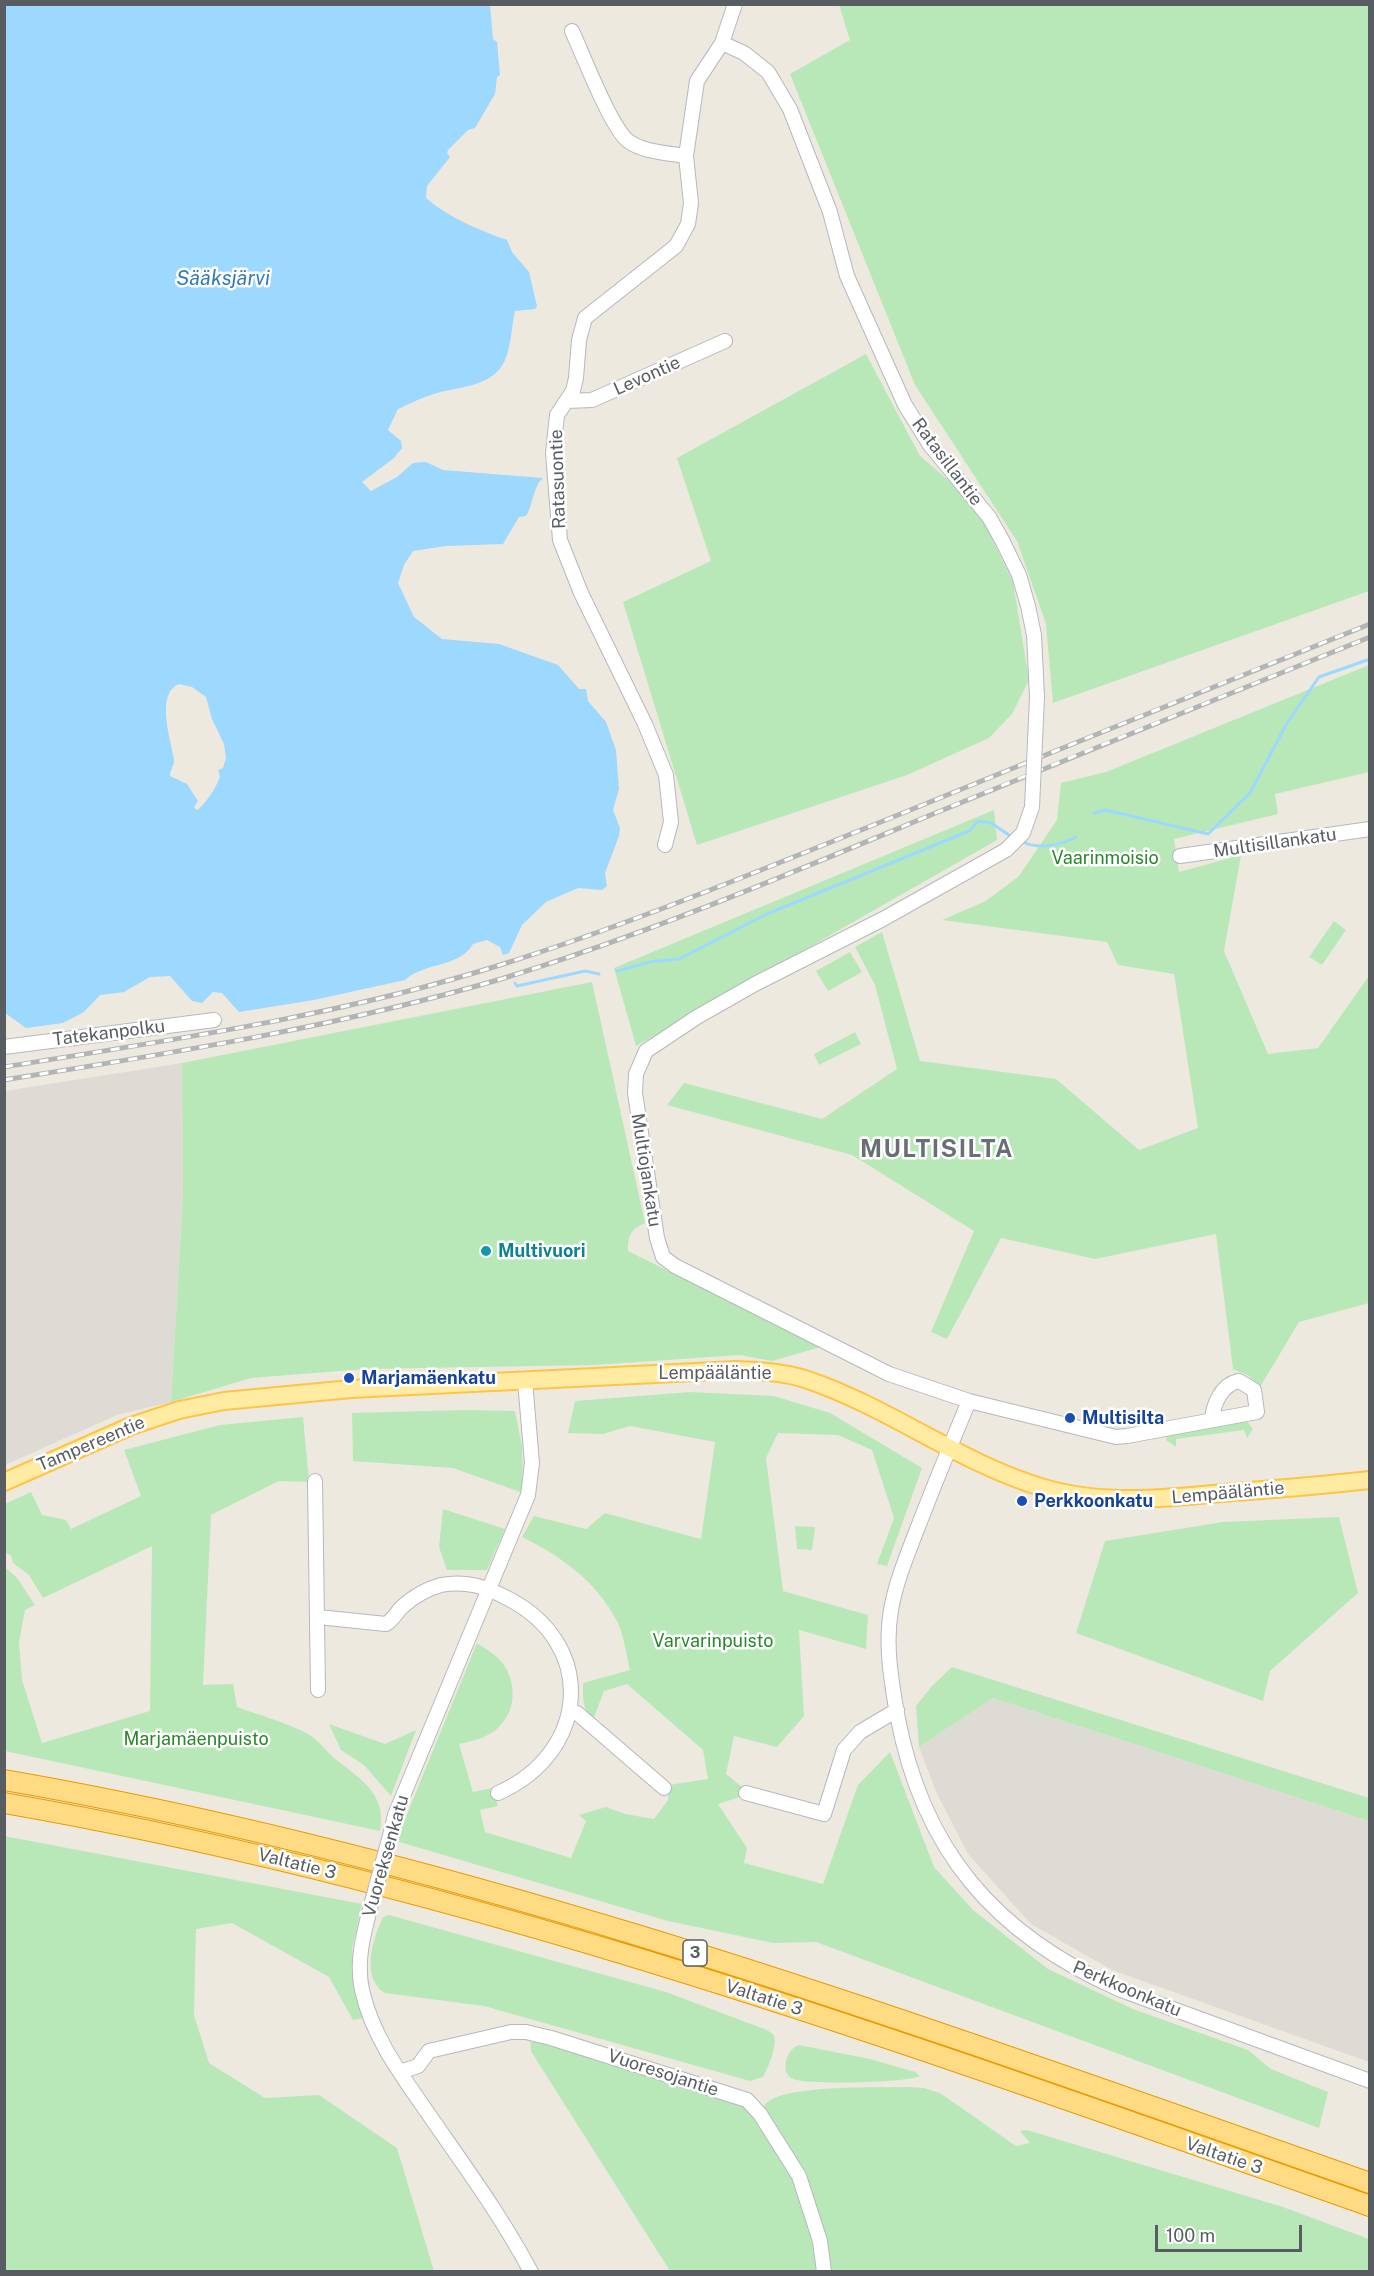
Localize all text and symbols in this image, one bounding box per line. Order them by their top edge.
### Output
water label: Sääksjärvi [176,267,270,291]
street label: Levontie [610,352,684,400]
street label: Ratasillantie [907,414,987,510]
street label: Ratasuontie [545,429,571,529]
street label: Multisillankatu [1212,824,1338,862]
park label: Vaarinmoisio [1051,847,1159,869]
street label: Tatekanpolku [52,1015,166,1051]
street label: Multiojankatu [626,1112,666,1228]
district label: MULTISILTA [860,1136,1014,1164]
place label: Multivuori [498,1240,586,1262]
marker: Multivuori [479,1244,493,1258]
street label: Lempääläntie [658,1362,772,1384]
place label: Marjamäenkatu [361,1367,496,1389]
marker: Marjamäenkatu [342,1371,356,1385]
place label: Multisilta [1082,1407,1164,1429]
marker: Multisilta [1063,1411,1077,1425]
street label: Tampereentie [34,1412,148,1476]
street label: Lempääläntie [1171,1477,1285,1509]
place label: Perkkoonkatu [1034,1490,1153,1512]
marker: Perkkoonkatu [1015,1494,1029,1508]
park label: Varvarinpuisto [653,1630,773,1652]
park label: Marjamäenpuisto [123,1728,269,1750]
street label: Vuoreksenkatu [358,1792,414,1920]
street label: Valtatie 3 [256,1844,338,1884]
road number: 3 [683,1940,707,1966]
street label: Perkkoonkatu [1069,1956,1185,2022]
street label: Valtatie 3 [723,1975,805,2021]
street label: Vuoresojantie [605,2045,721,2101]
street label: Valtatie 3 [1183,2133,1265,2179]
scale bar [1158,2213,1305,2251]
text: 100 m [1166,2225,1215,2246]

